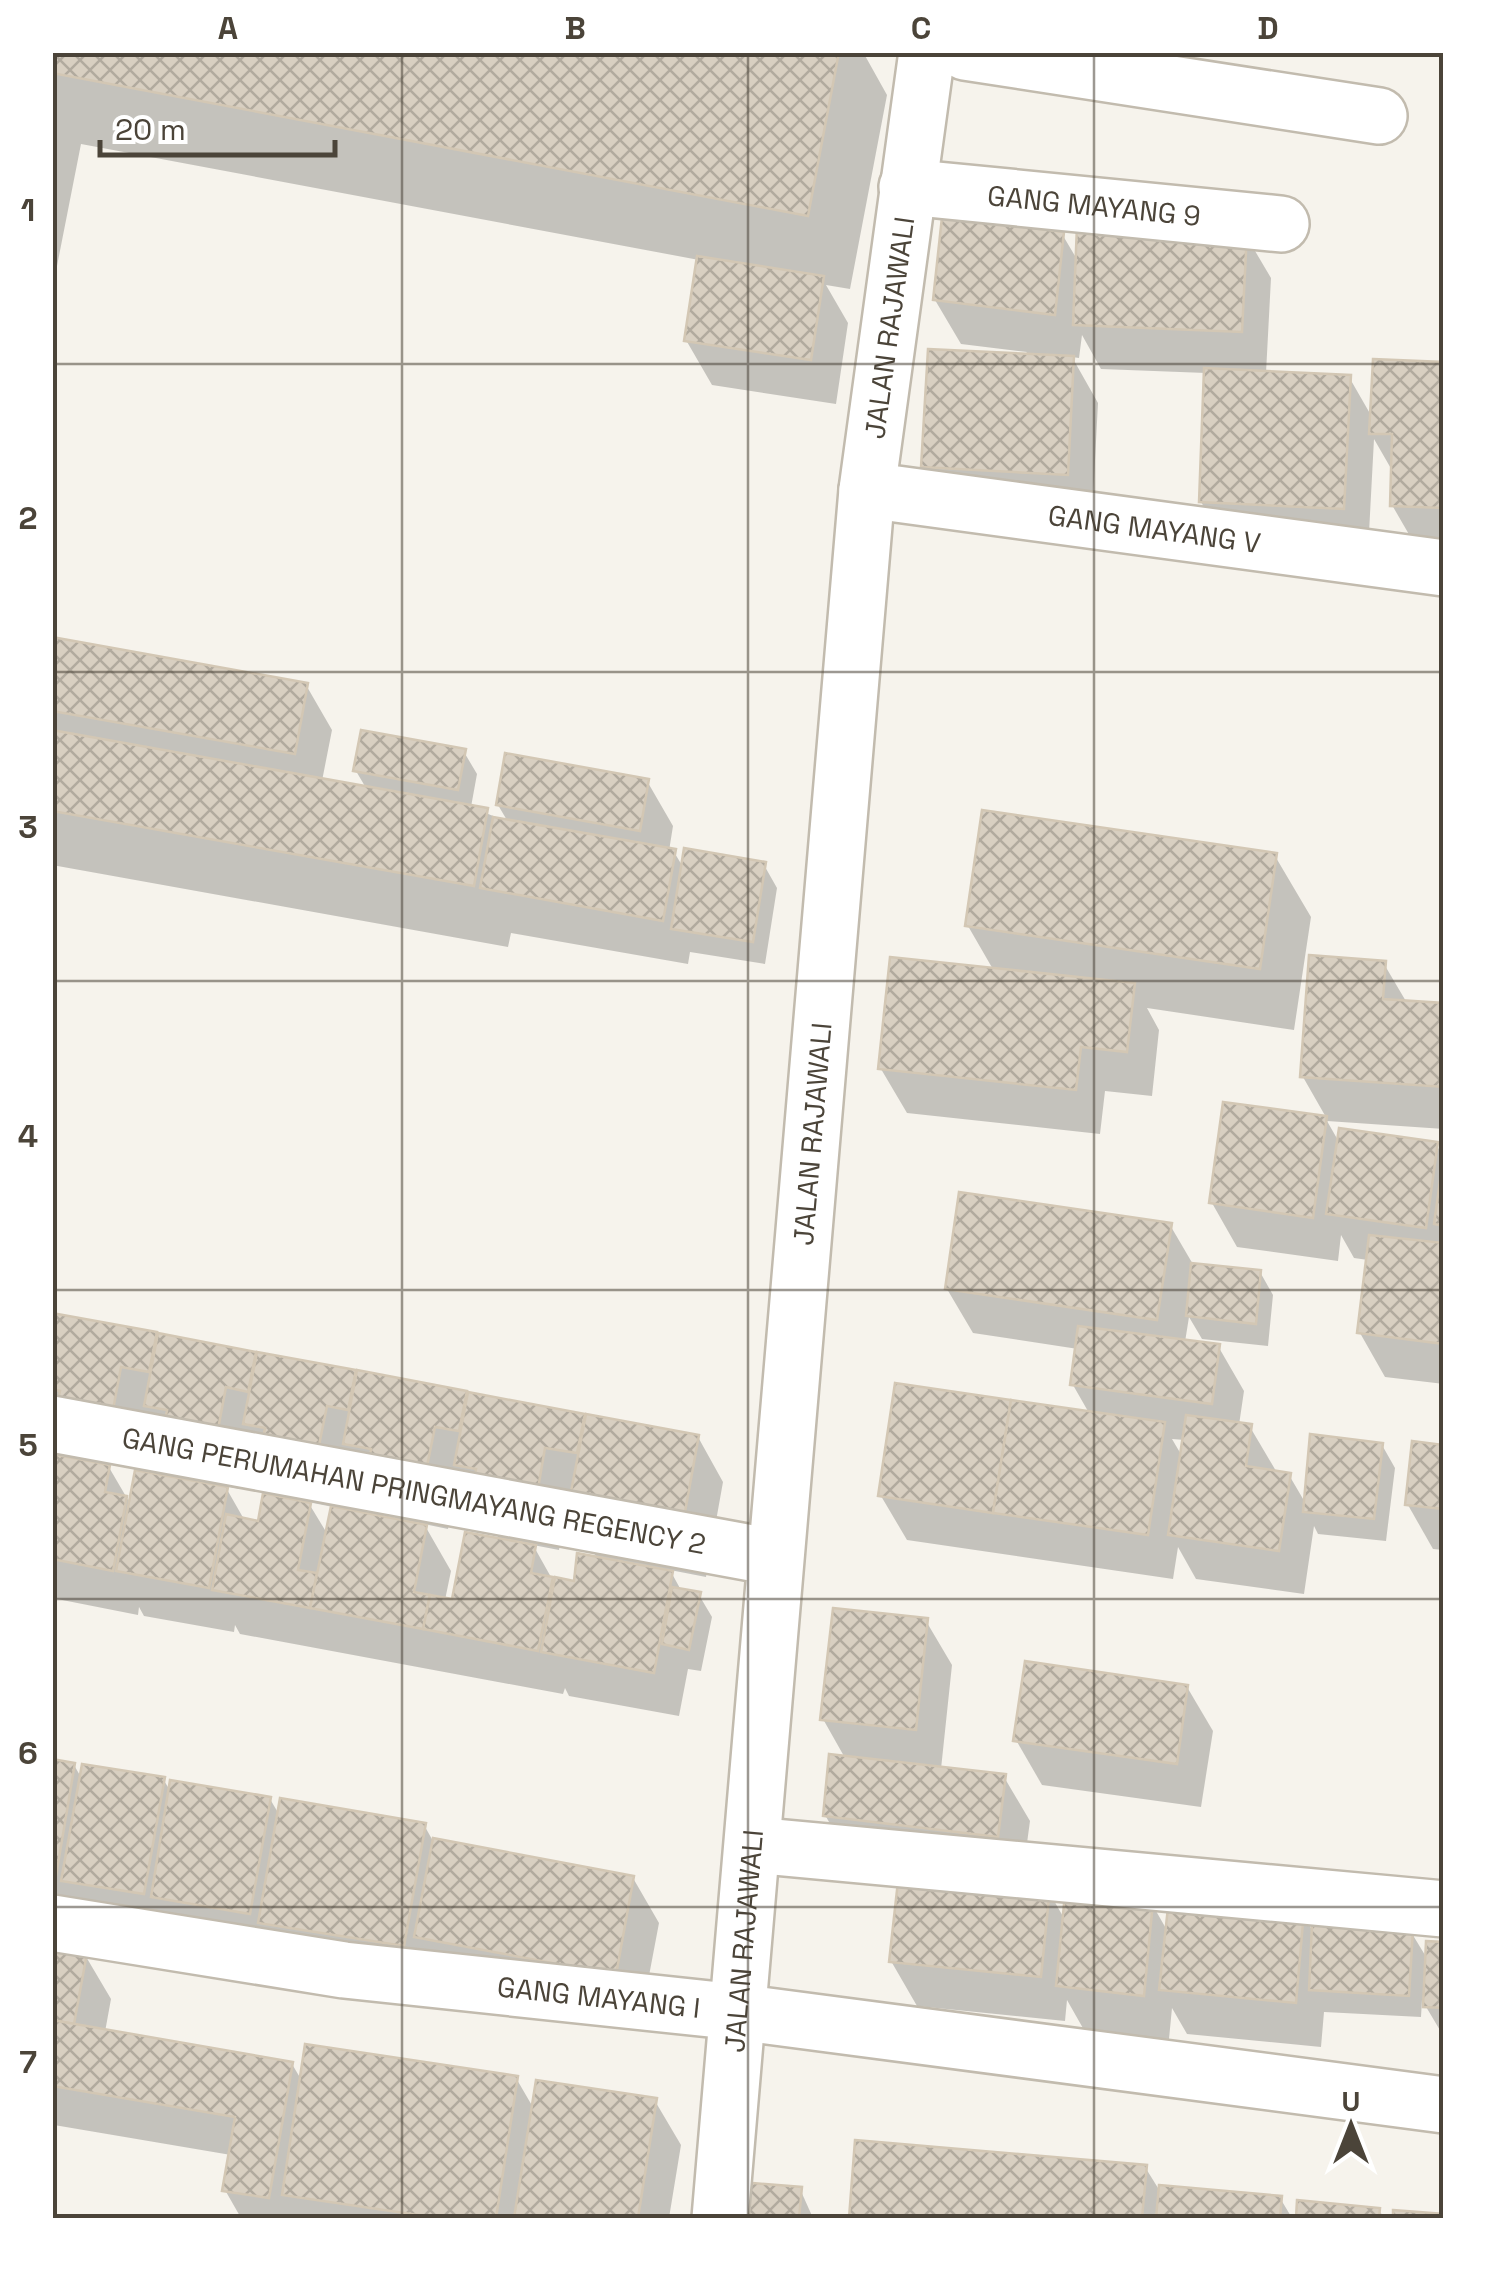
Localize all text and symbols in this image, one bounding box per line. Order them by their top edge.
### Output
text: A [218,8,238,48]
text: B [564,8,586,48]
text: C [911,8,931,48]
text: D [1257,8,1279,48]
scale bar [100,95,335,157]
text: 20 m [115,110,186,149]
street label: GANG MAYANG 9 [986,177,1202,234]
text: 1 [21,190,35,230]
street label: JALAN RAJAWALI [856,214,922,441]
street label: GANG MAYANG V [1046,497,1263,561]
text: 2 [18,498,38,538]
text: 3 [18,807,38,847]
street label: JALAN RAJAWALI [785,1021,840,1247]
text: 4 [18,1116,38,1156]
street label: GANG PERUMAHAN PRINGMAYANG REGENCY 2 [119,1419,709,1562]
text: 5 [18,1425,38,1465]
text: 6 [18,1733,38,1773]
street label: JALAN RAJAWALI [716,1828,771,2054]
street label: GANG MAYANG I [496,1968,702,2026]
text: 7 [19,2042,37,2082]
north arrow [1301,2076,1401,2176]
text: U [1342,2083,1360,2119]

